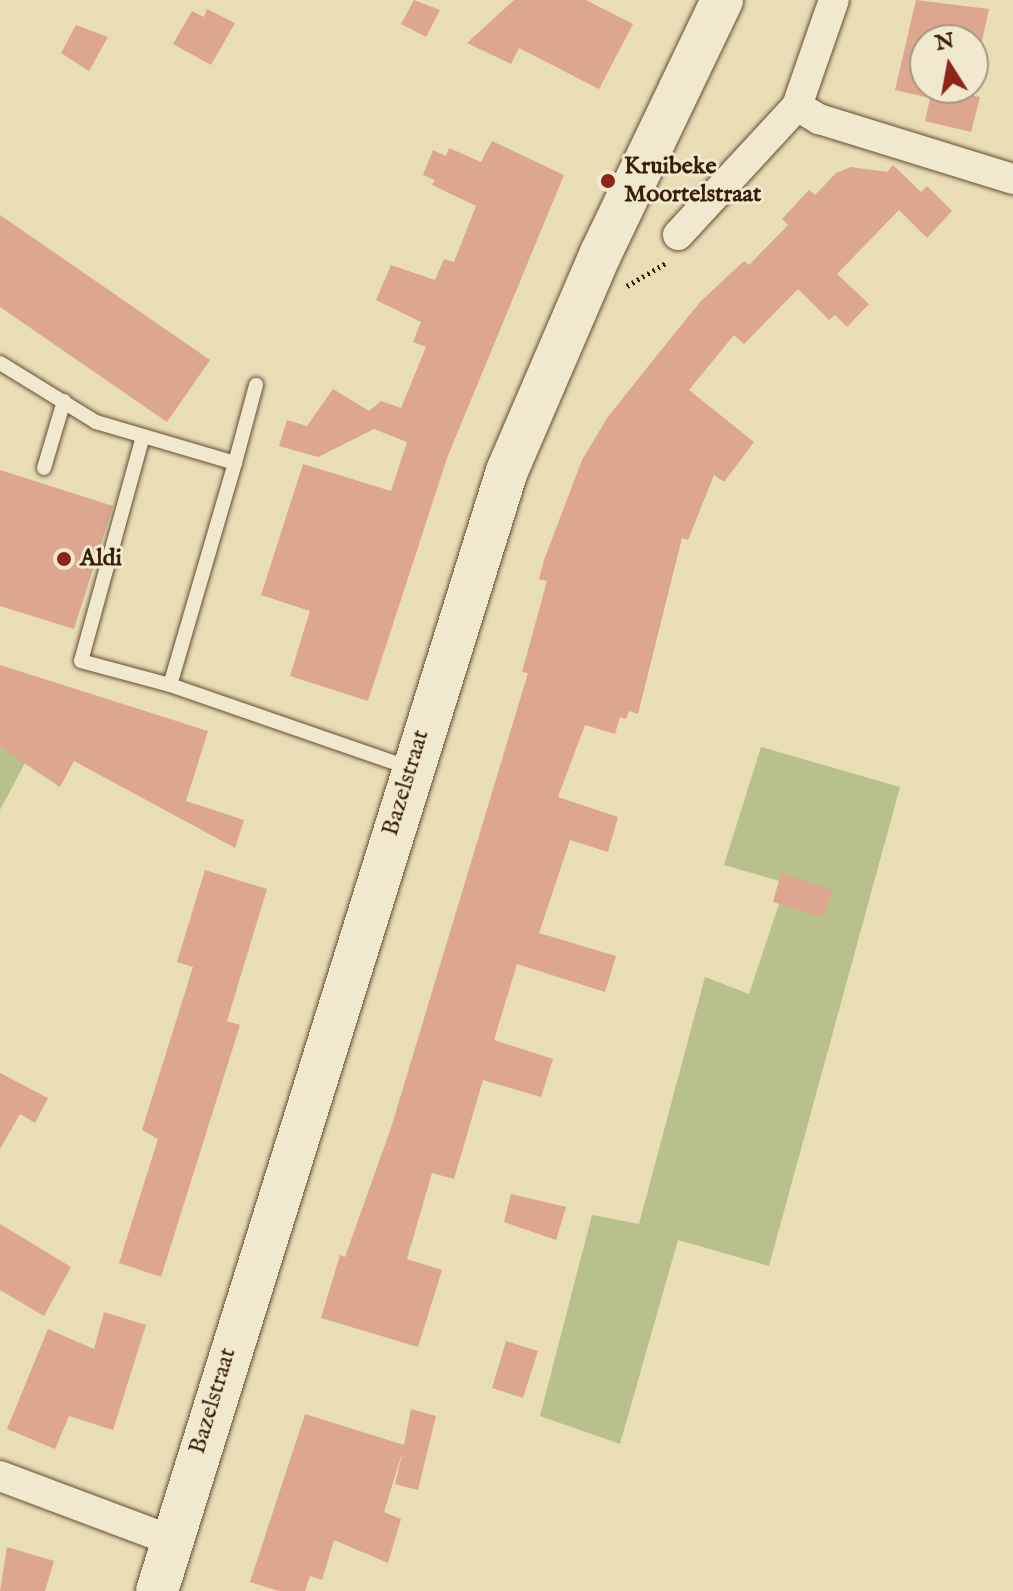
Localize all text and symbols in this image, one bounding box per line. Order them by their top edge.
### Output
north arrow [909,24,989,104]
text: N [933,27,957,58]
place label: Kruibeke Moortelstraat [624,153,761,209]
marker: Kruibeke Moortelstraat [599,172,617,190]
place label: Aldi [80,545,122,573]
marker: Aldi [55,550,73,568]
street label: Bazelstraat [376,726,436,840]
street label: Bazelstraat [183,1344,243,1458]

